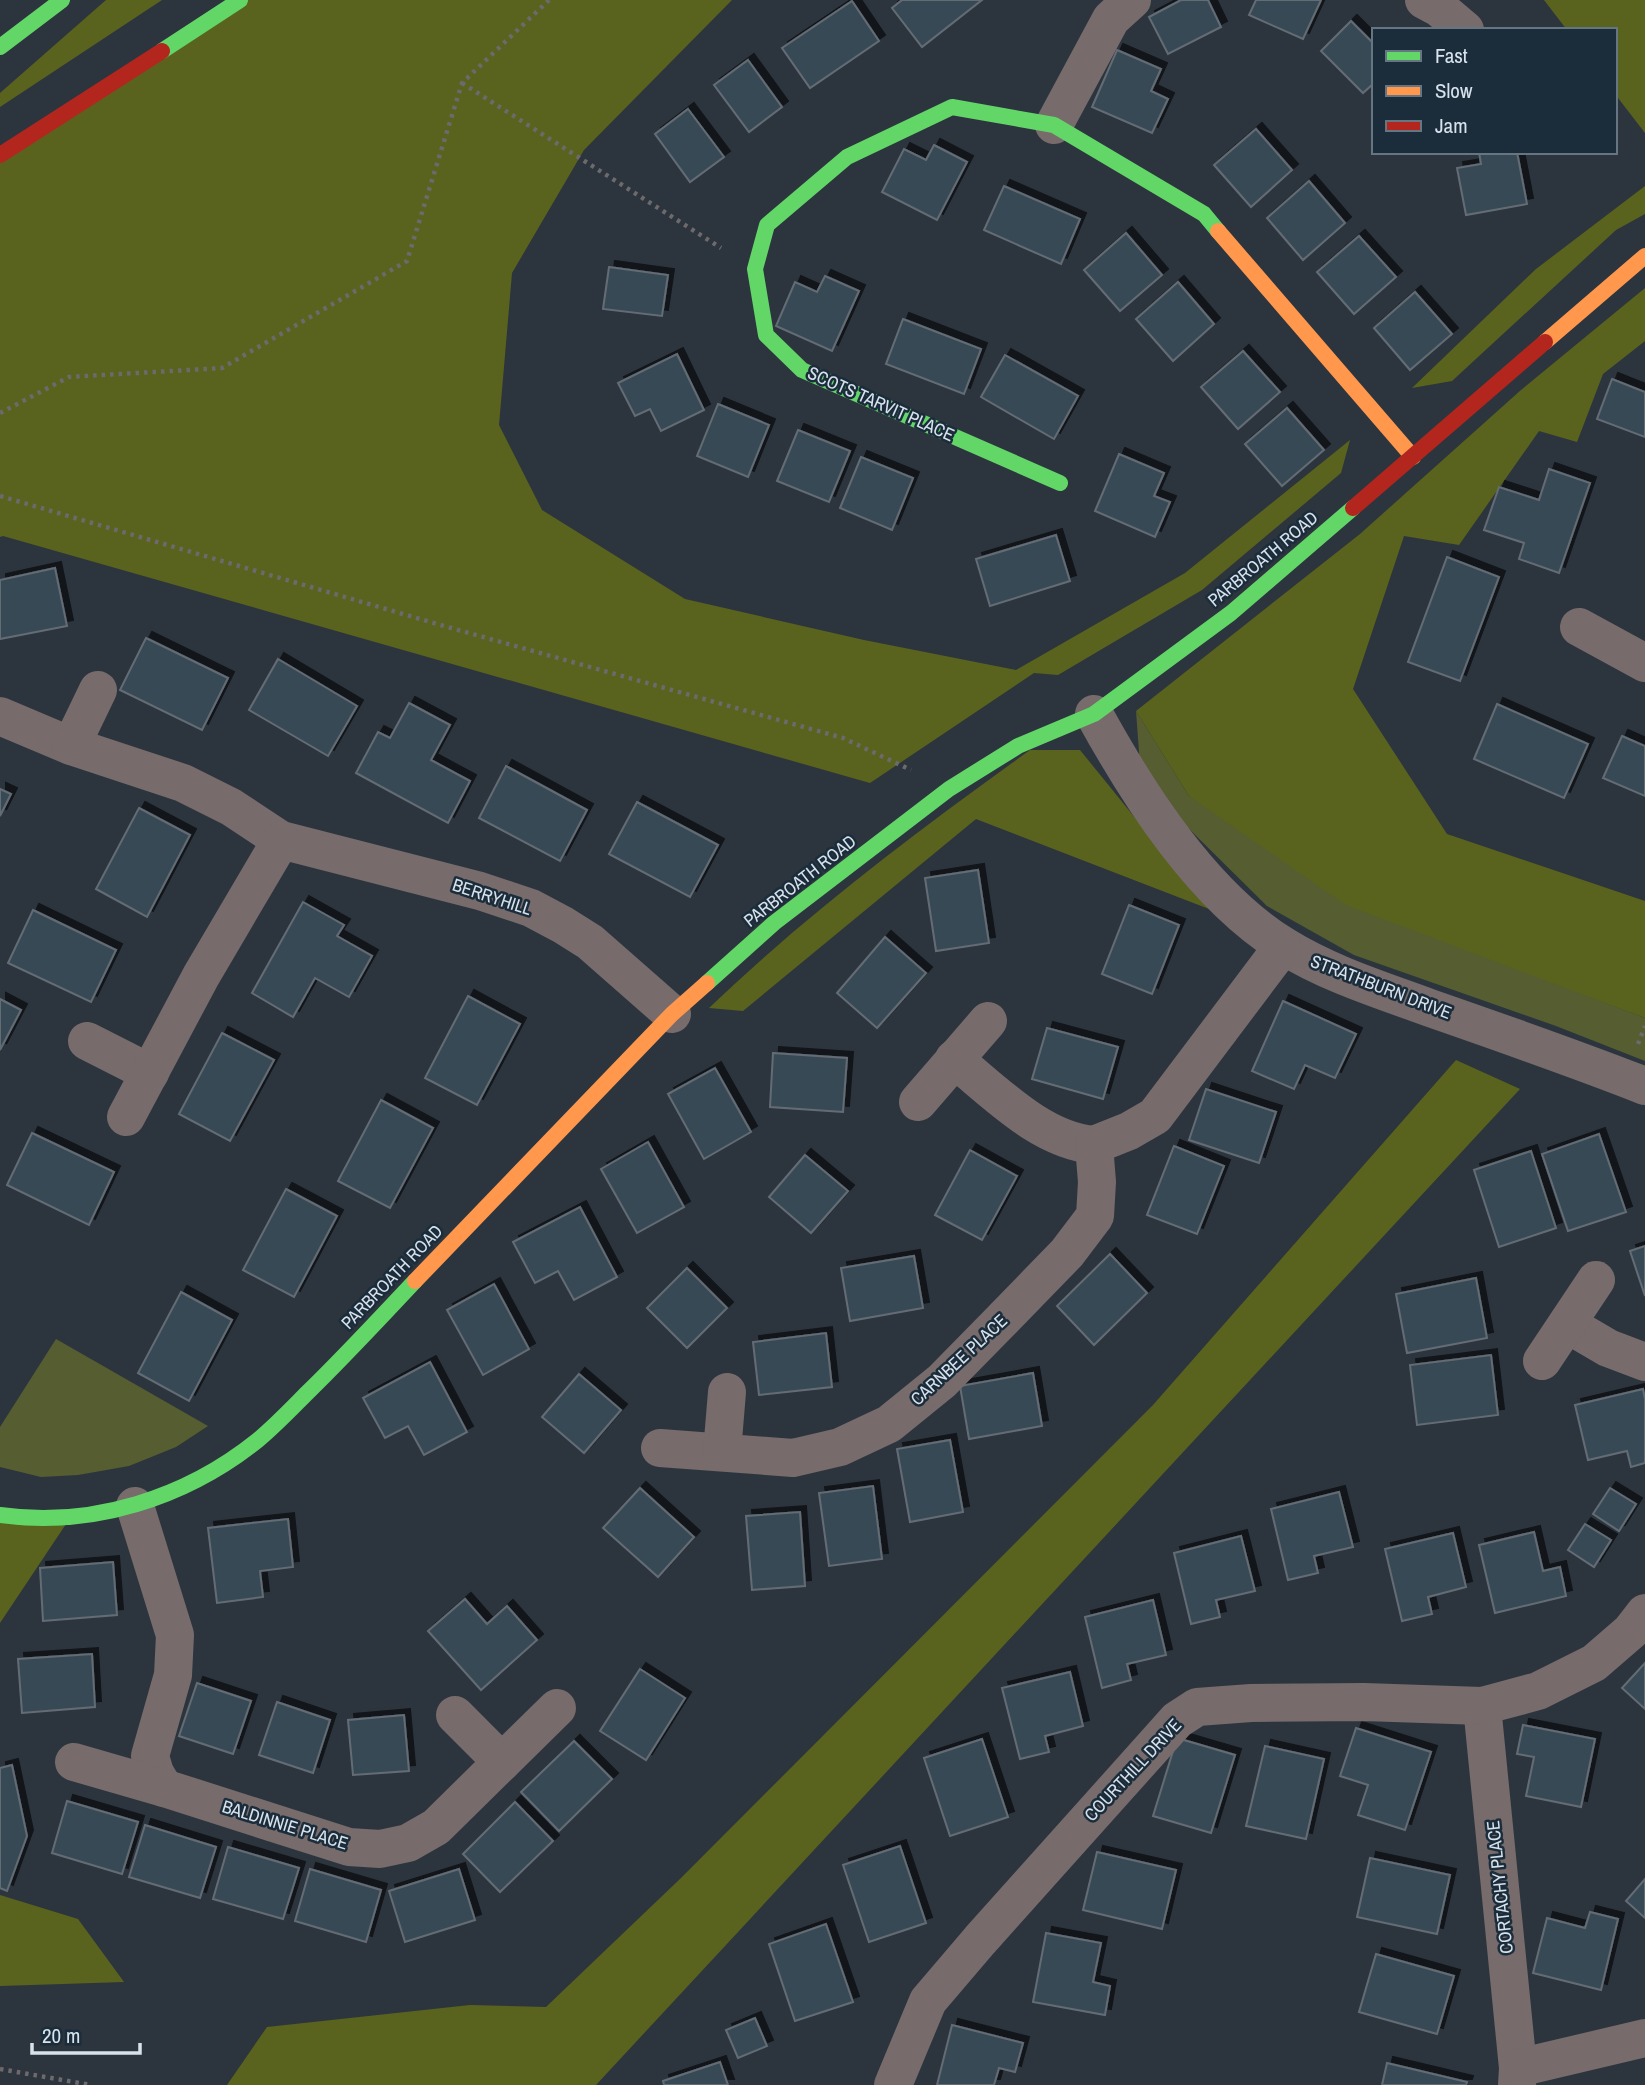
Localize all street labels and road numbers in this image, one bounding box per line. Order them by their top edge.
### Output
street label: SCOTS TARVIT PLACE [804,360,959,447]
street label: PARBROATH ROAD [1202,505,1323,612]
street label: PARBROATH ROAD [738,829,861,932]
street label: BERRYHILL [449,872,535,921]
street label: STRATHBURN DRIVE [1307,948,1455,1025]
street label: PARBROATH ROAD [335,1219,448,1334]
street label: CARNBEE PLACE [905,1308,1012,1411]
street label: COURTHILL DRIVE [1078,1713,1187,1826]
street label: BALDINNIE PLACE [219,1793,351,1856]
street label: CORTACHY PLACE [1480,1819,1519,1955]

